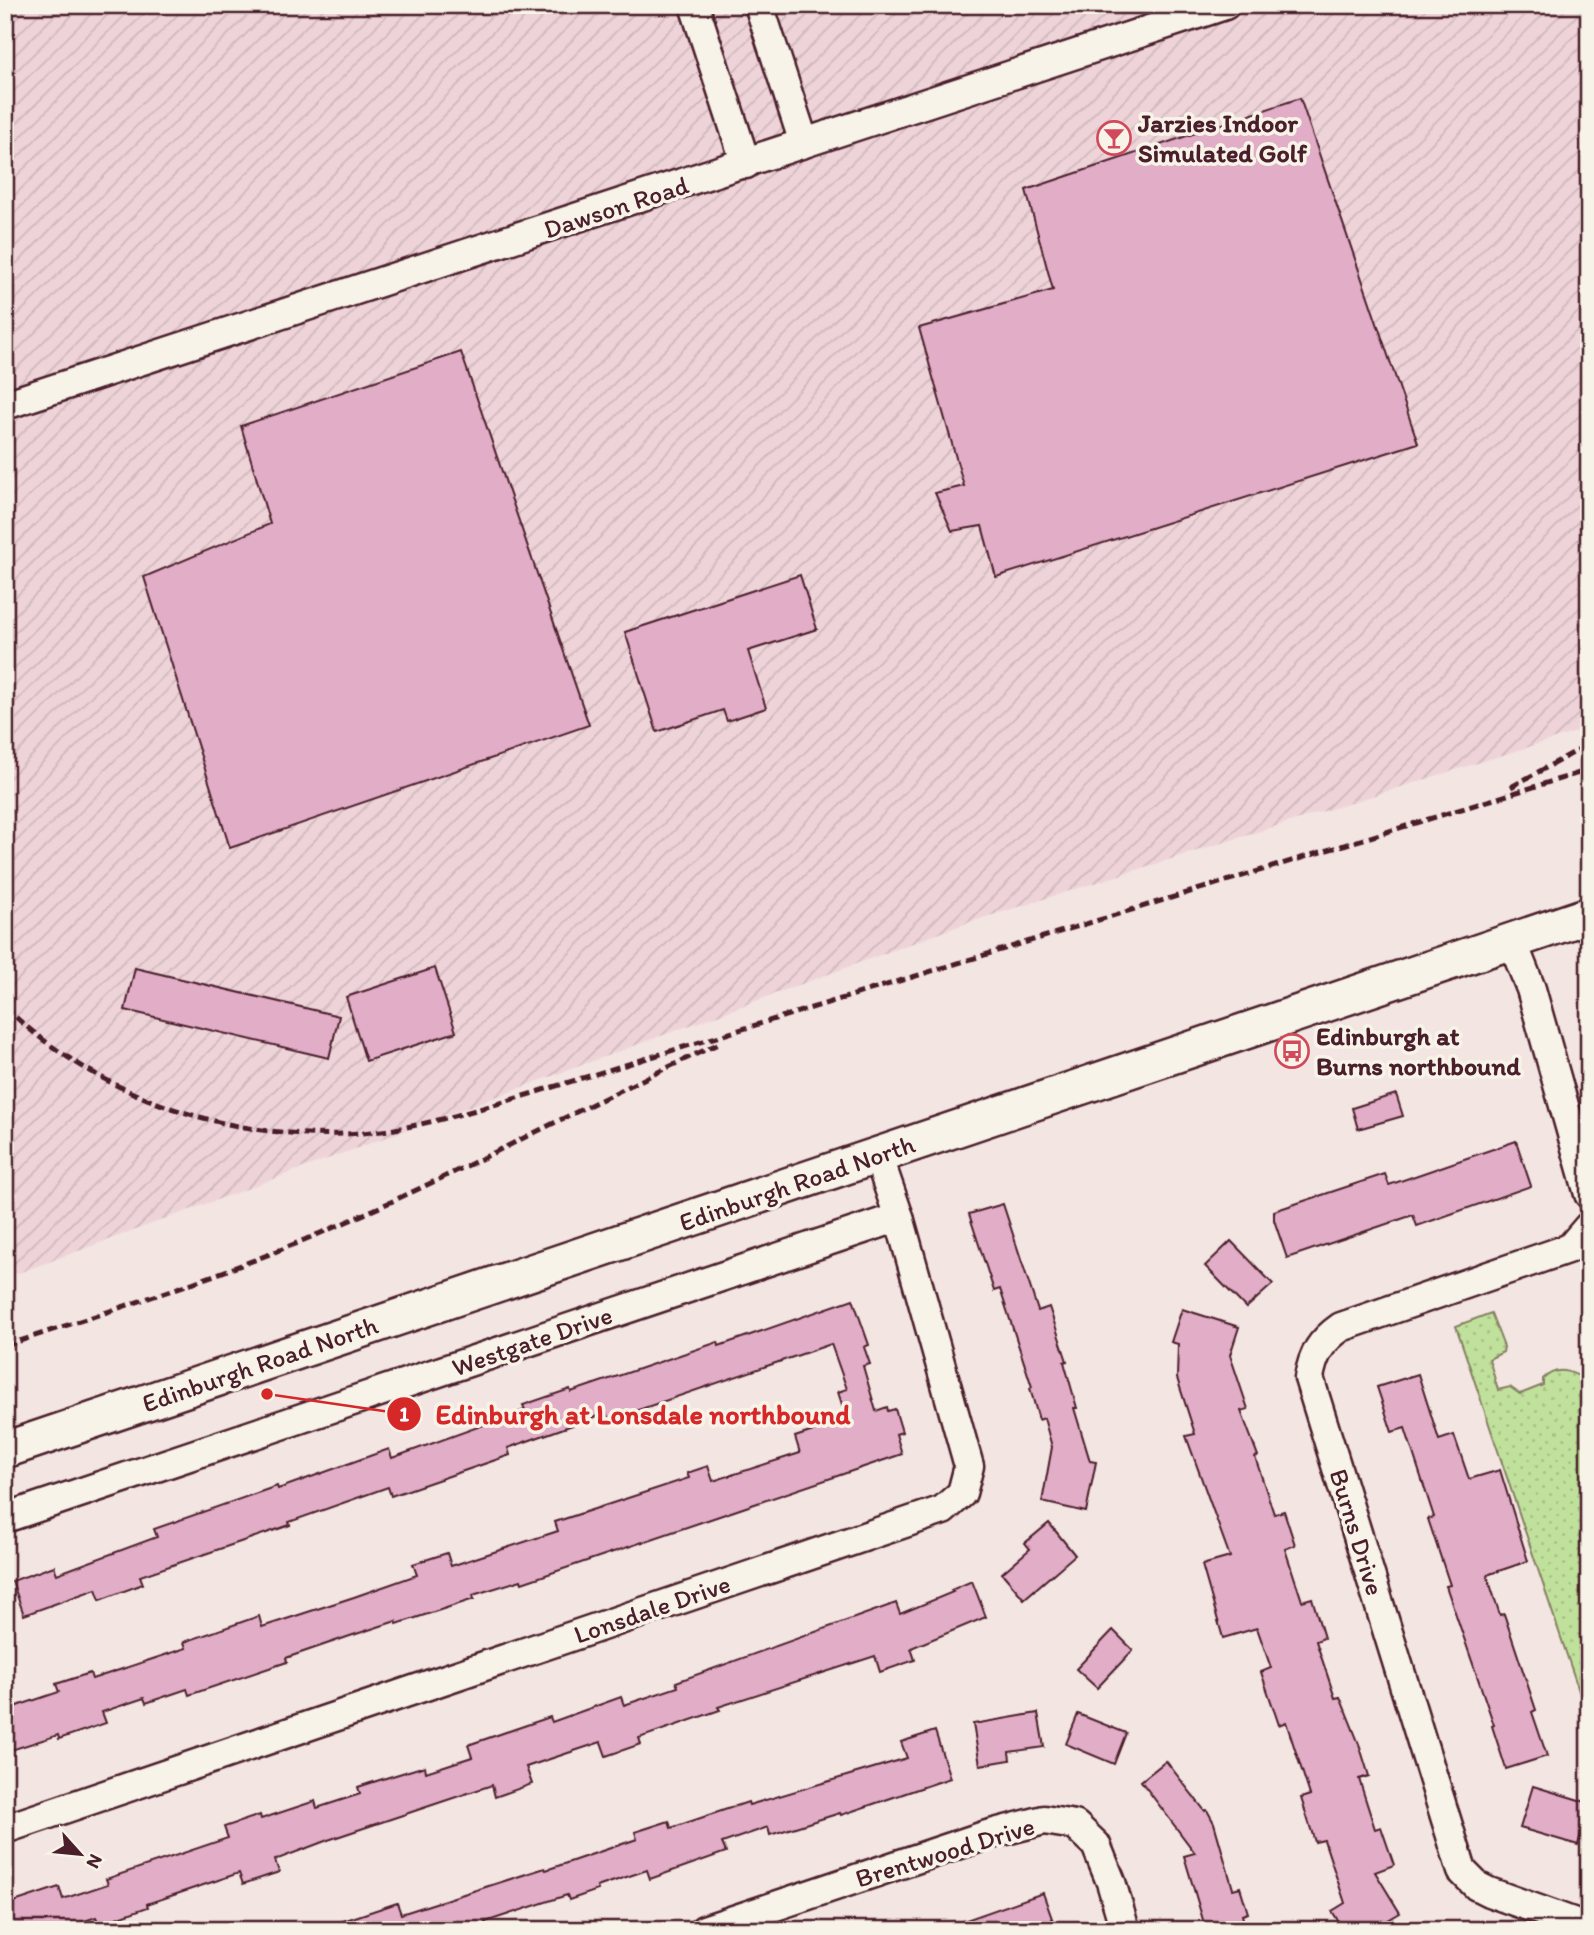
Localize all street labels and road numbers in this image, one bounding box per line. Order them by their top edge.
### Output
street label: Dawson Road [539,168,693,245]
street label: Edinburgh Road North [675,1128,919,1238]
street label: Westgate Drive [448,1299,616,1383]
street label: Edinburgh Road North [138,1309,382,1419]
street label: Burns Drive [1323,1465,1391,1599]
street label: Lonsdale Drive [570,1567,734,1651]
street label: Brentwood Drive [852,1810,1038,1894]

